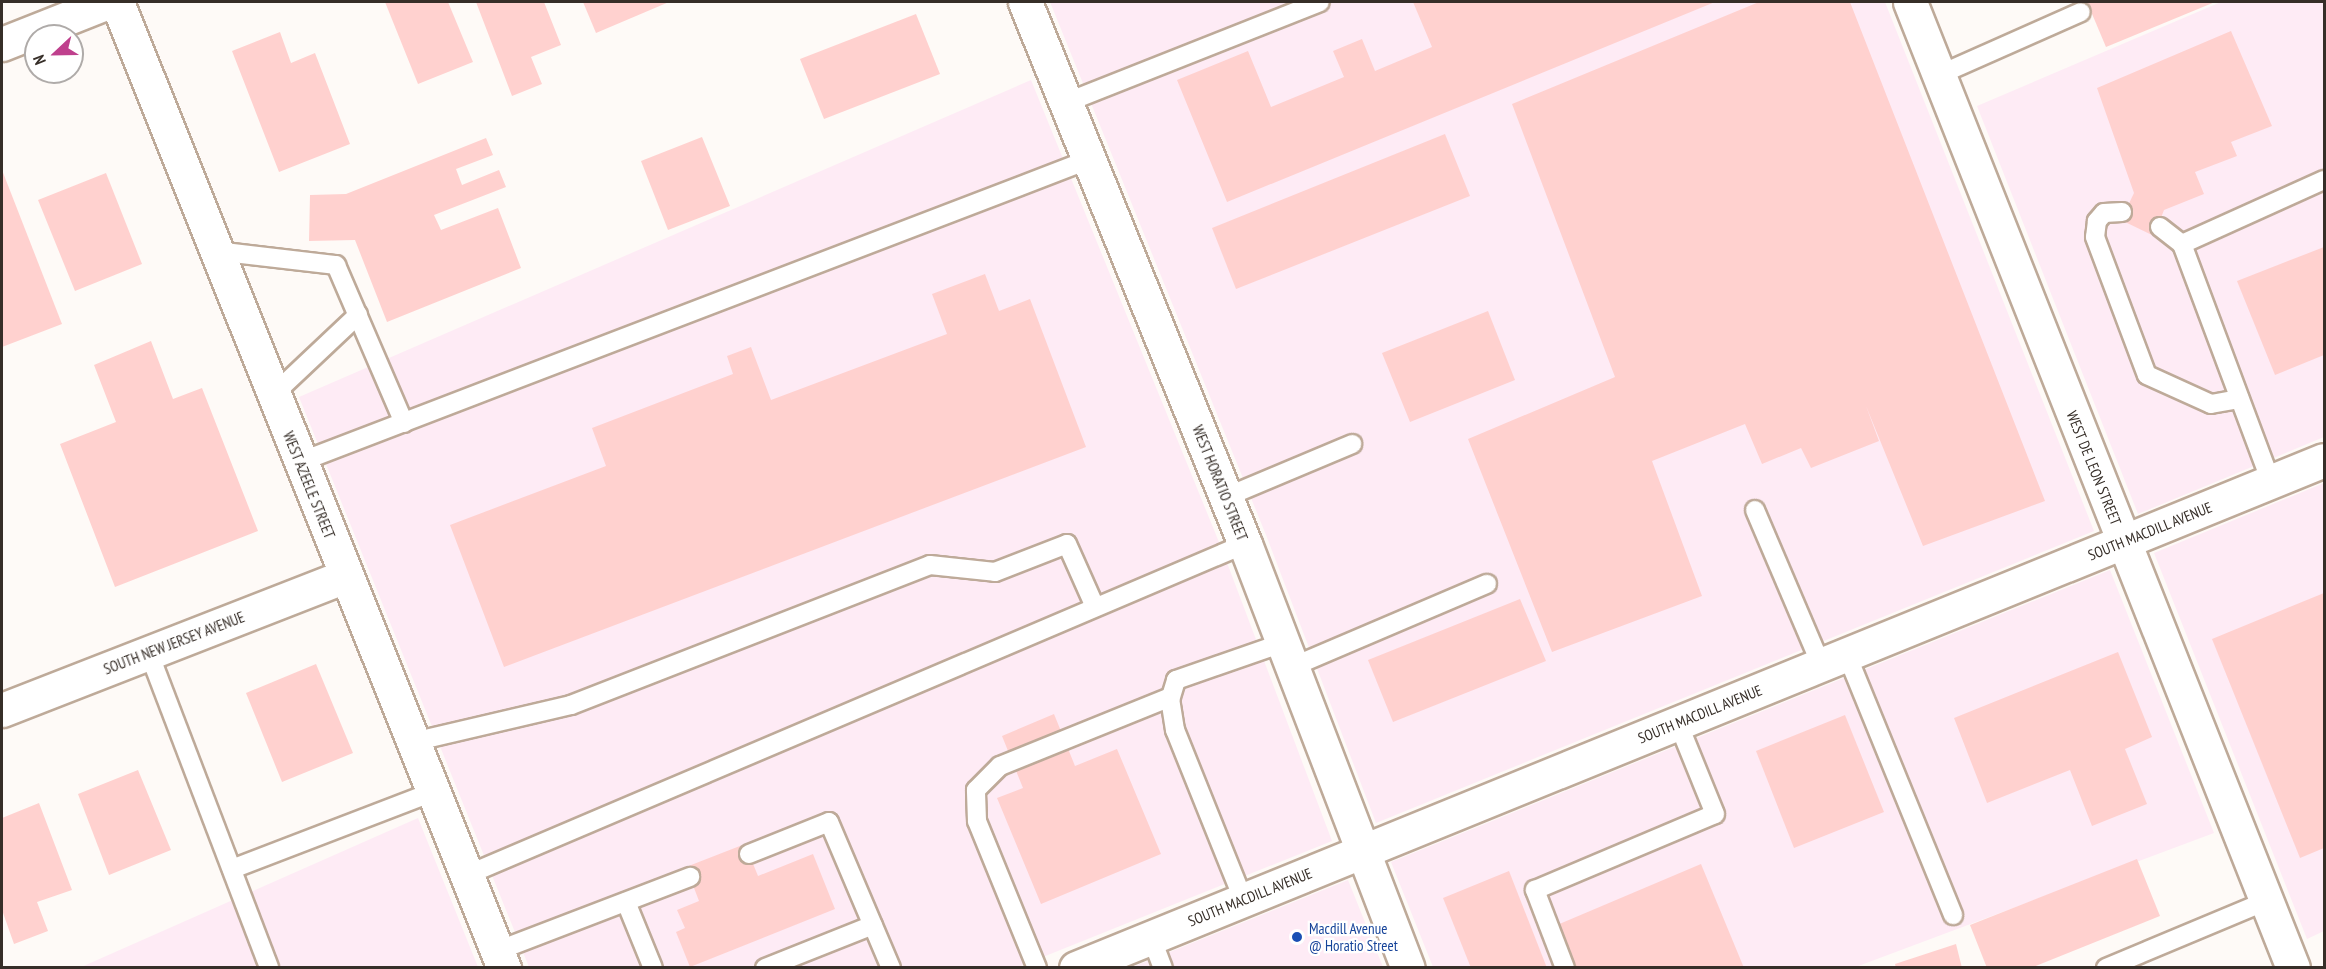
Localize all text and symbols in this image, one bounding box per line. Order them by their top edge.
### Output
north arrow [24,24,84,84]
text: N [28,52,50,68]
street label: WEST DE LEON STREET [2063,408,2125,528]
street label: WEST HORATIO STREET [1188,422,1252,544]
street label: WEST AZEELE STREET [279,428,339,542]
street label: SOUTH MACDILL AVENUE [2085,498,2215,564]
street label: SOUTH NEW JERSEY AVENUE [101,608,247,678]
street label: SOUTH MACDILL AVENUE [1635,681,1765,747]
street label: SOUTH MACDILL AVENUE [1185,864,1315,930]
place label: Macdill Avenue @ Horatio Street [1309,919,1398,954]
marker: Macdill Avenue @ Horatio Street [1290,930,1304,944]

